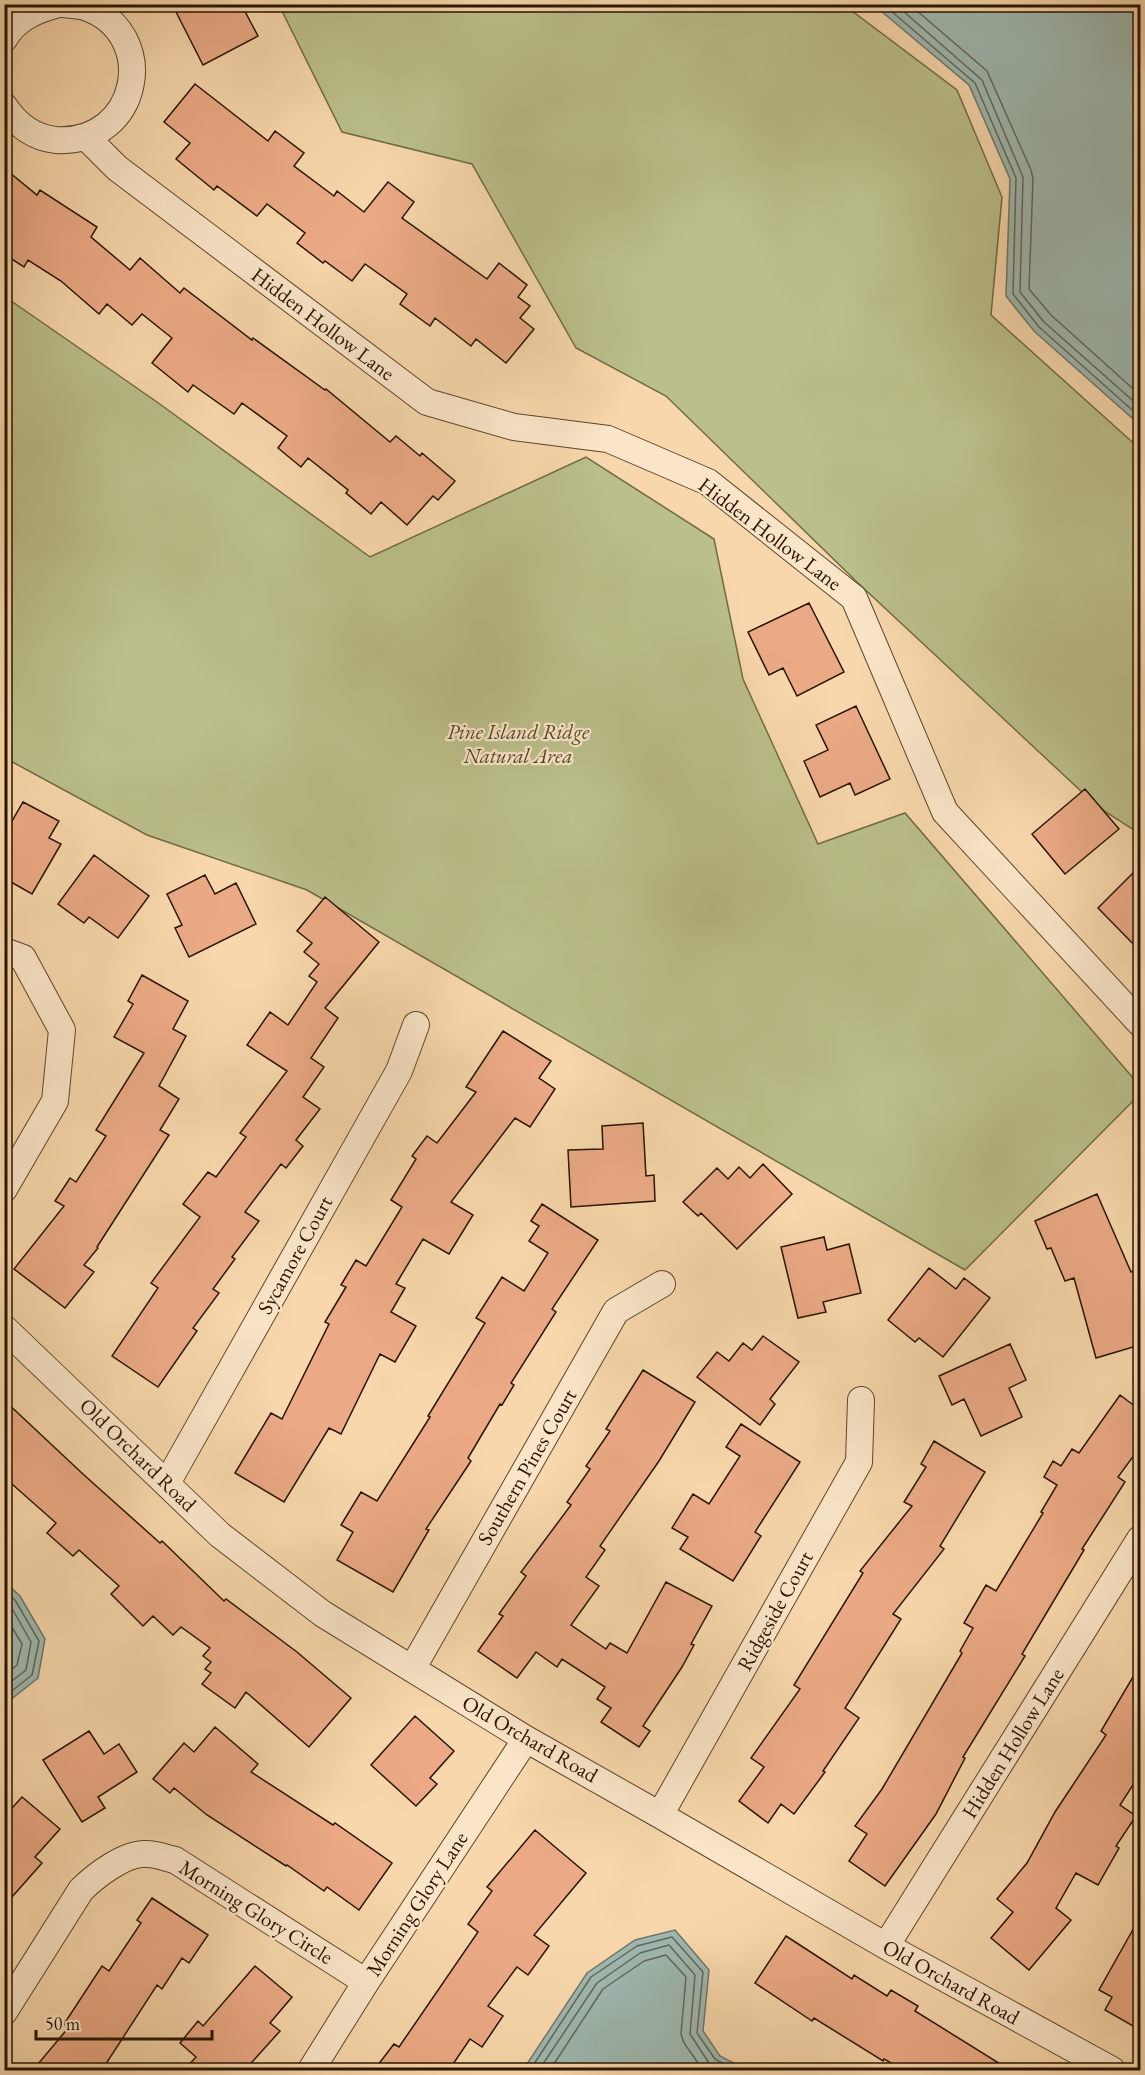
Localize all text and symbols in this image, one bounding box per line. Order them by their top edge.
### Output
street label: Hidden Hollow Lane [246,261,400,386]
street label: Hidden Hollow Lane [693,471,847,596]
park label: Pine Island Ridge Natural Area [447,718,590,769]
street label: Sycamore Court [251,1191,338,1319]
street label: Southern Pines Court [471,1383,582,1550]
street label: Old Orchard Road [74,1392,203,1518]
street label: Ridgeside Court [731,1546,819,1675]
street label: Hidden Hollow Lane [955,1662,1070,1823]
street label: Old Orchard Road [457,1689,603,1789]
street label: Morning Glory Lane [360,1826,474,1981]
street label: Morning Glory Circle [174,1853,338,1970]
street label: Old Orchard Road [878,1933,1025,2031]
scale bar [36,2003,212,2041]
text: 50 m [45,2012,80,2035]

